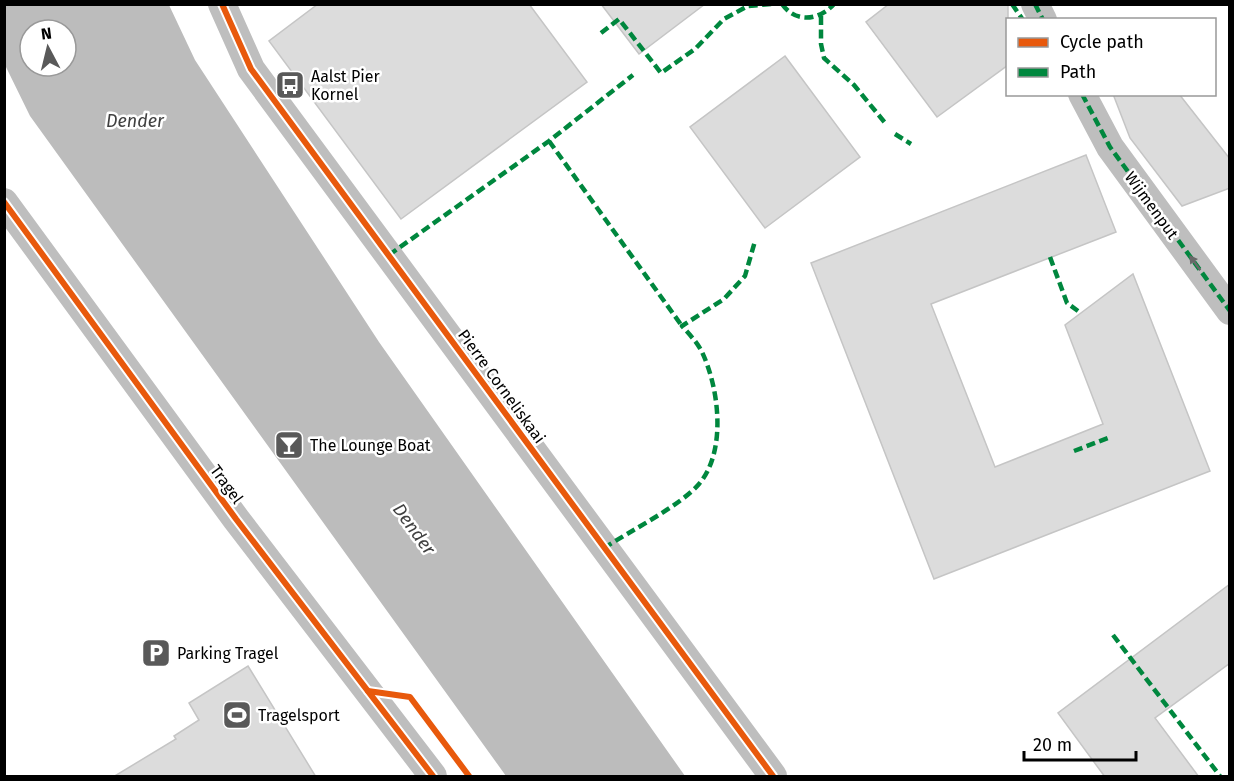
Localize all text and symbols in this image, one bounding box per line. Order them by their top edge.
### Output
north arrow [18,18,78,78]
legend [1006,18,1216,96]
text: N [40,24,53,44]
text: Cycle path [1060,31,1144,53]
text: Path [1060,61,1096,83]
place label: Aalst Pier Kornel [311,67,380,104]
bus stop icon: Aalst Pier Kornel [274,69,306,101]
water label: Dender [106,110,165,132]
street label: Wijmenput [1121,168,1183,243]
one-way arrow [1189,256,1201,272]
street label: Pierre Corneliskaai [454,326,549,447]
bar icon: The Lounge Boat [273,429,305,461]
place label: The Lounge Boat [310,436,431,455]
street label: Tragel [206,461,247,508]
water label: Dender [388,499,441,560]
parking icon: Parking Tragel [140,637,172,669]
place label: Parking Tragel [177,644,279,663]
sports icon: Tragelsport [221,699,253,731]
place label: Tragelsport [258,706,340,725]
scale bar [1024,724,1136,762]
text: 20 m [1033,734,1072,756]

